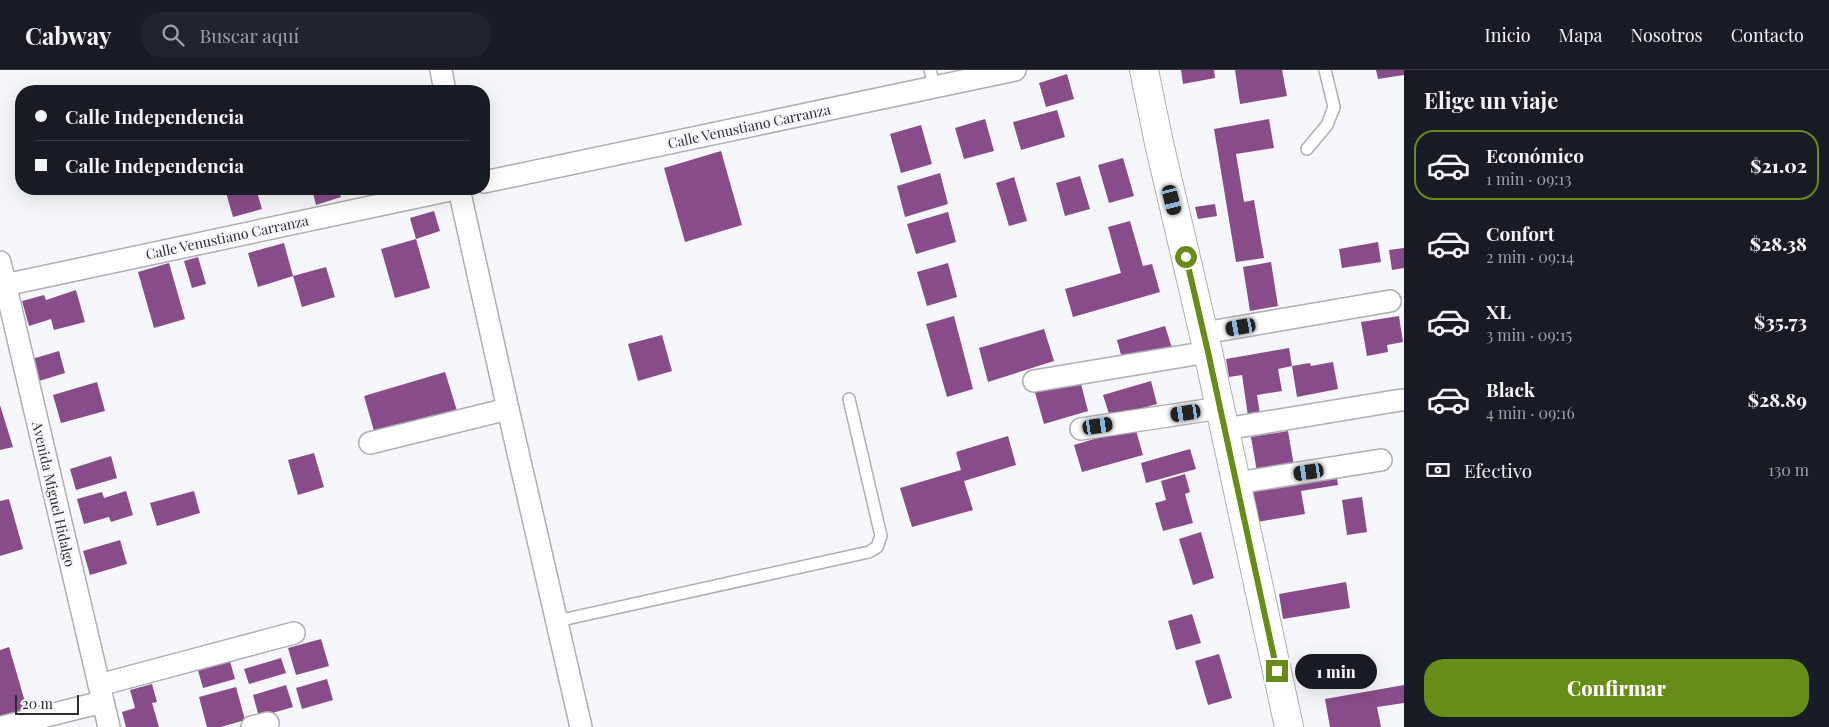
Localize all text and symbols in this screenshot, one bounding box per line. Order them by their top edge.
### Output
search box [141,12,491,57]
text: Cabway [25,19,111,51]
icon: search [159,21,187,49]
text: Buscar aquí [199,22,299,48]
text: Inicio [1485,23,1531,47]
text: Mapa [1559,23,1603,47]
text: Nosotros [1631,23,1703,47]
text: Contacto [1731,23,1804,47]
text: Elige un viaje [1424,85,1558,115]
street label: Calle Venustiano Carranza [666,99,832,153]
text: Calle Independencia [65,103,244,129]
text: Económico [1486,142,1584,168]
icon: car [1426,143,1471,188]
text: Calle Independencia [65,152,244,178]
text: $21.02 [1750,152,1807,178]
text: 1 min · 09:13 [1486,168,1571,189]
car [1161,184,1182,216]
street label: Calle Venustiano Carranza [144,210,310,264]
text: Confort [1486,220,1554,246]
icon: car [1426,221,1471,266]
text: $28.38 [1750,230,1807,256]
route start [1175,246,1197,268]
text: 2 min · 09:14 [1486,246,1574,267]
text: XL [1486,298,1511,324]
icon: car [1426,299,1471,344]
text: $35.73 [1754,308,1807,334]
car [1224,317,1257,337]
text: 3 min · 09:15 [1486,324,1572,345]
text: Black [1486,376,1535,402]
icon: car [1426,377,1471,422]
text: $28.89 [1748,386,1807,412]
text: 4 min · 09:16 [1486,402,1575,423]
car [1170,403,1201,423]
car [1082,416,1113,436]
street label: Avenida Miguel Hidalgo [28,418,80,569]
icon: cash [1424,456,1452,484]
text: Efectivo [1464,457,1532,483]
text: 130 m [1768,459,1809,480]
car [1293,462,1324,482]
callout: 1 min [1294,654,1377,688]
button: Confirmar [1424,659,1809,717]
route end [1266,660,1288,682]
text: 1 min [1316,661,1356,682]
scale bar [15,692,79,715]
text: 20 m [22,694,53,713]

